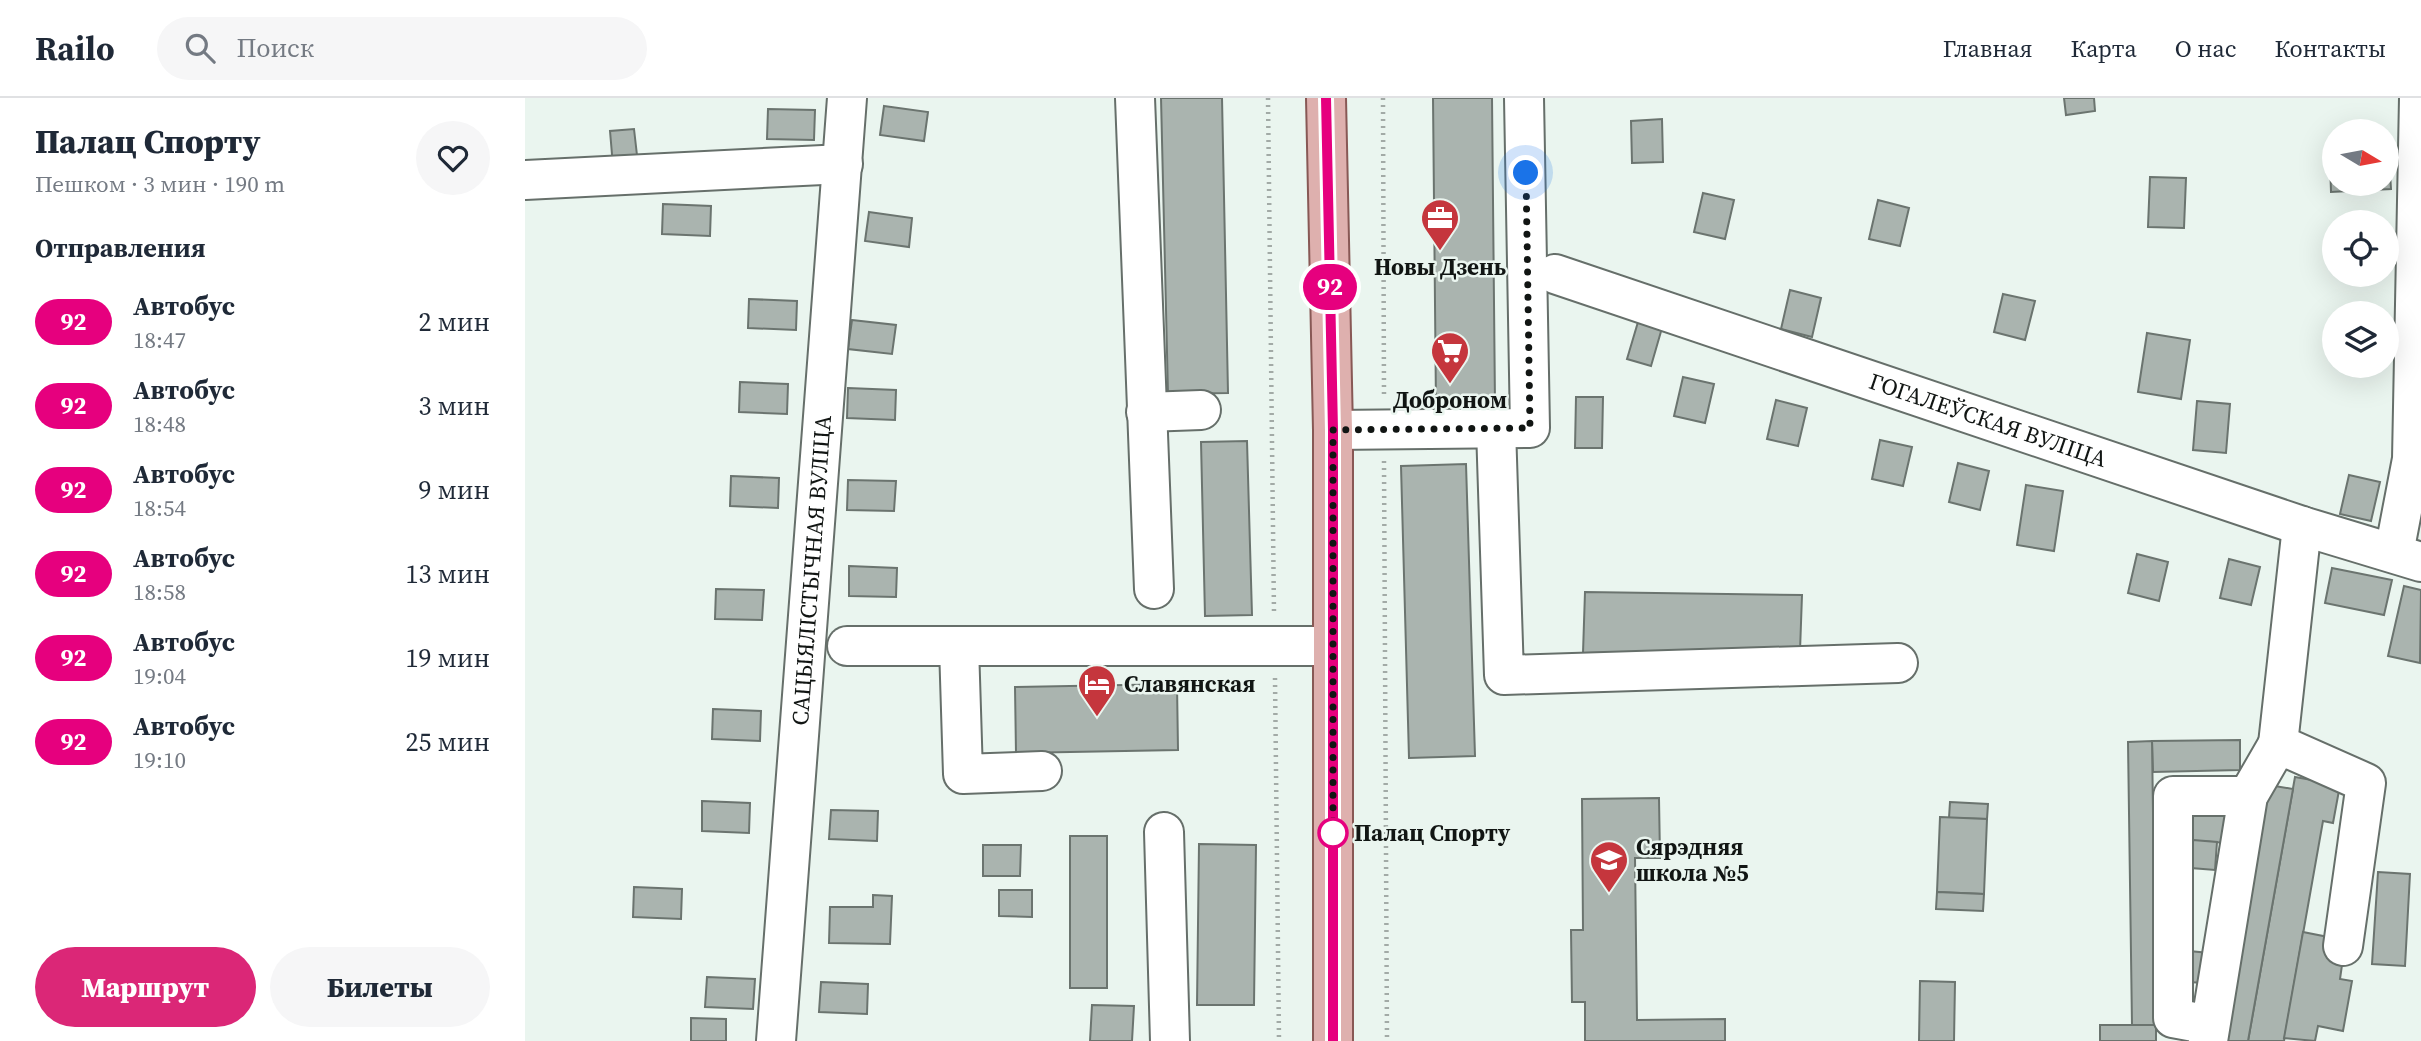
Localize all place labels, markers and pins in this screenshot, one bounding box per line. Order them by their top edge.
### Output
office icon: Новы Дзень [1419,197,1461,252]
place label: Новы Дзень [1374,251,1506,283]
supermarket icon: Доброном [1429,330,1471,385]
place label: Доброном [1393,384,1507,416]
hotel icon: Славянская [1076,663,1118,718]
place label: Славянская [1124,668,1255,700]
place label: Палац Спорту [1354,817,1511,849]
marker: Палац Спорту [1318,818,1348,848]
place label: Сярэдняя школа №5 [1636,831,1749,889]
school or university icon: Сярэдняя школа №5 [1588,839,1630,894]

